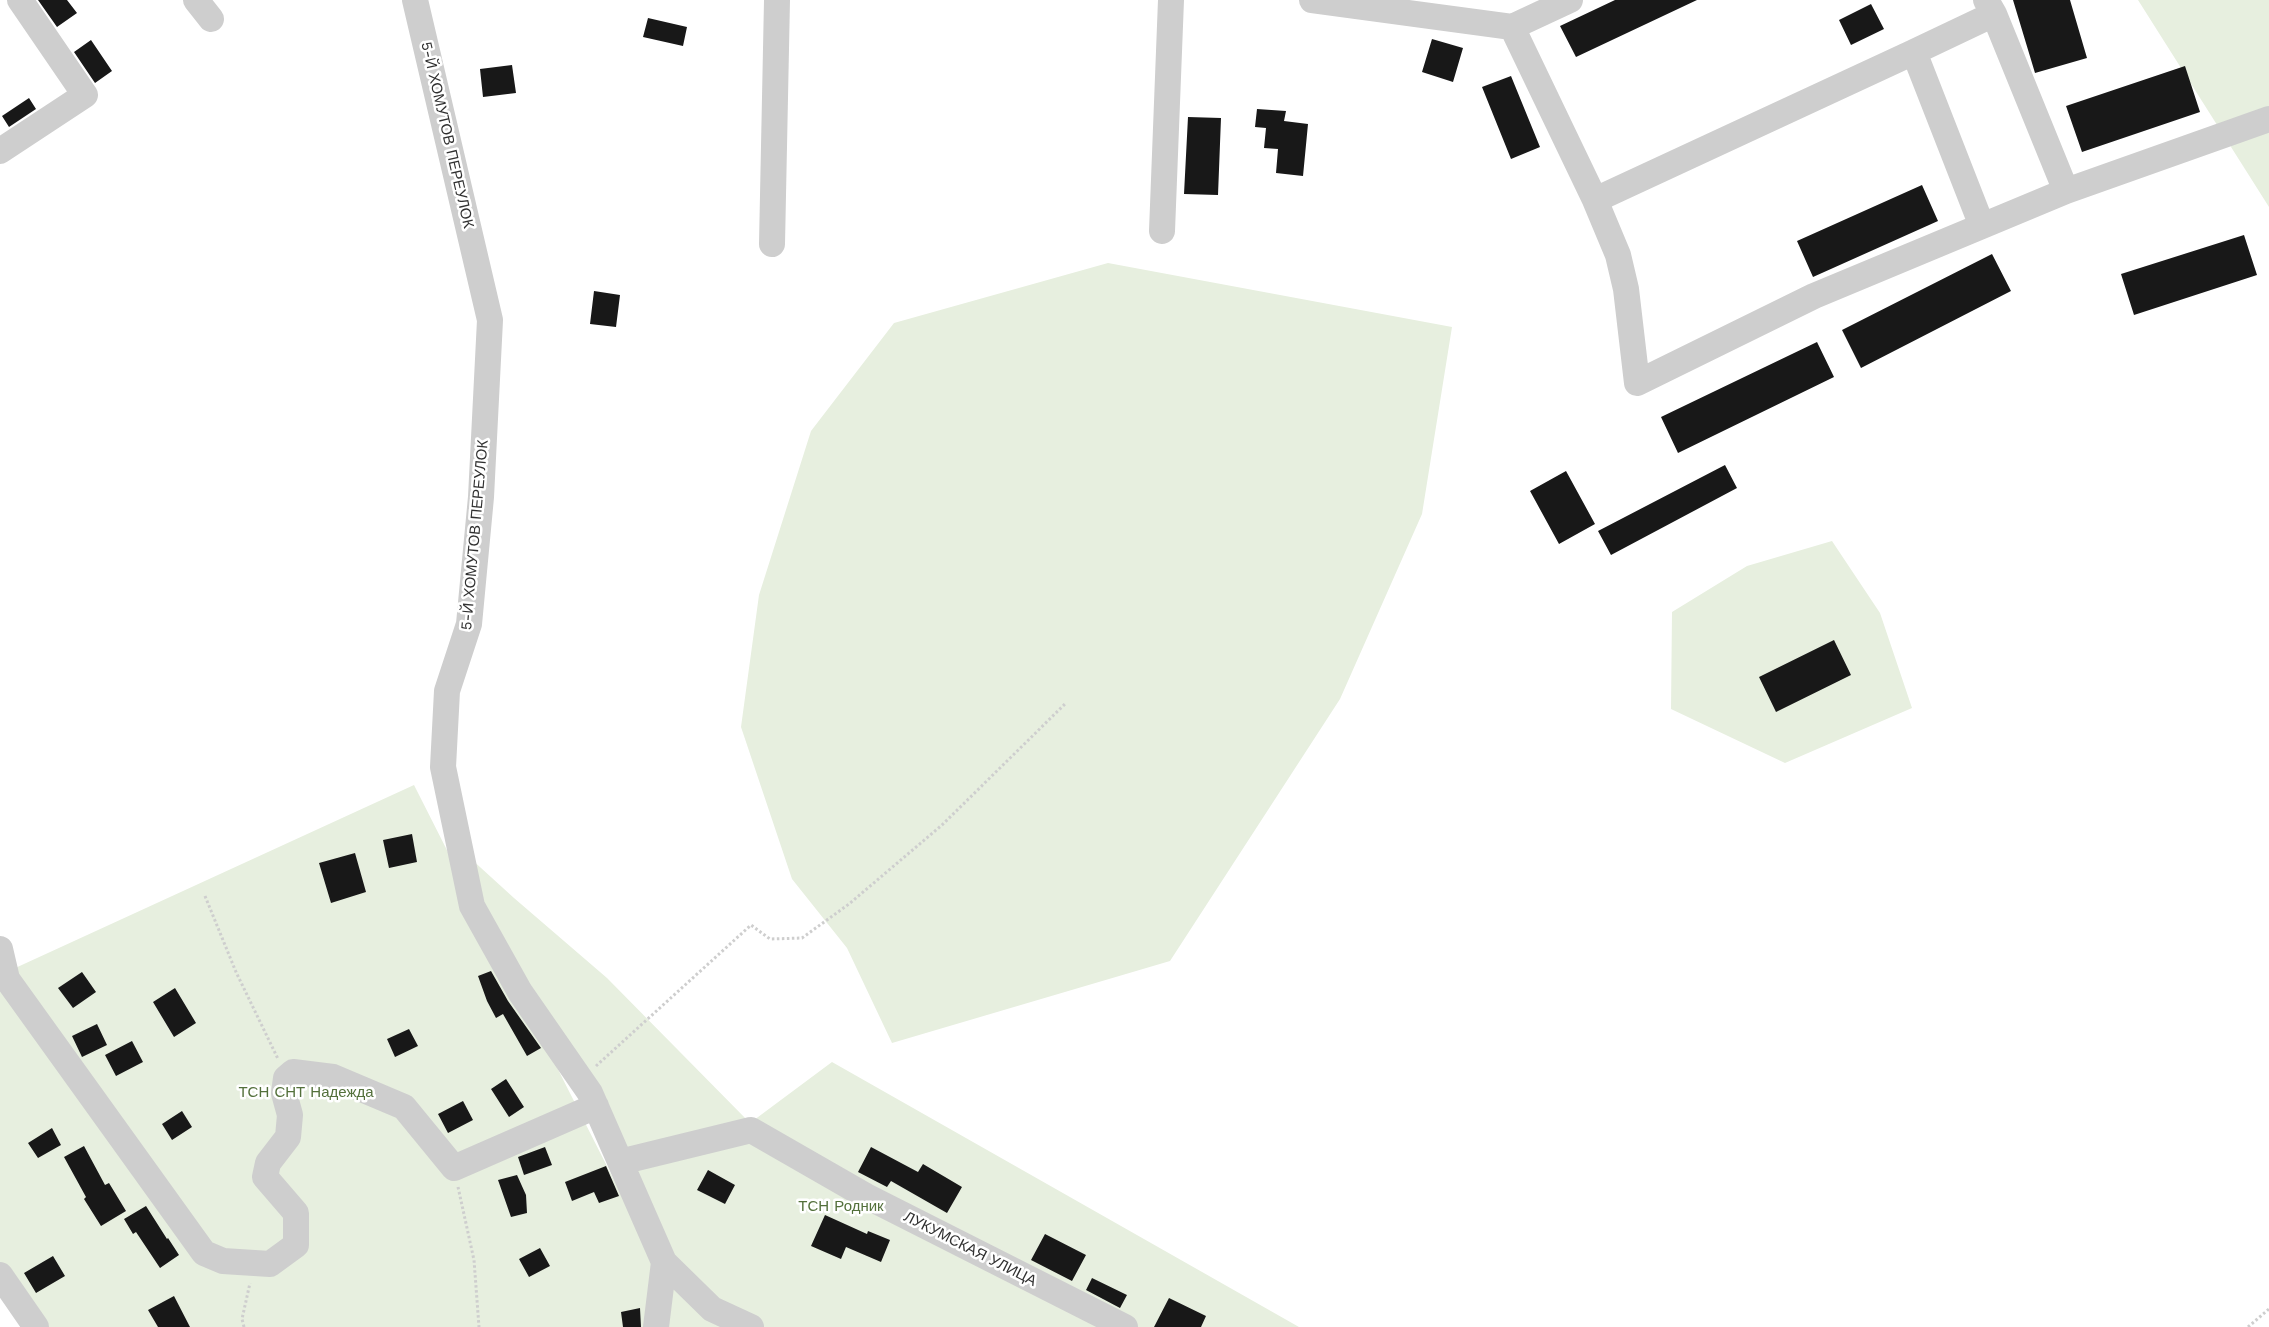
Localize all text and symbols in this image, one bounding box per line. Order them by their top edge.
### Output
street label: 5-Й ХОМУТОВ ПЕРЕУЛОК [417,40,477,230]
street label: 5-Й ХОМУТОВ ПЕРЕУЛОК [458,439,492,631]
park label: ТСН СНТ Надежда [238,1084,374,1102]
park label: ТСН Родник [798,1198,884,1216]
street label: ЛУКУМСКАЯ УЛИЦА [901,1208,1039,1290]

